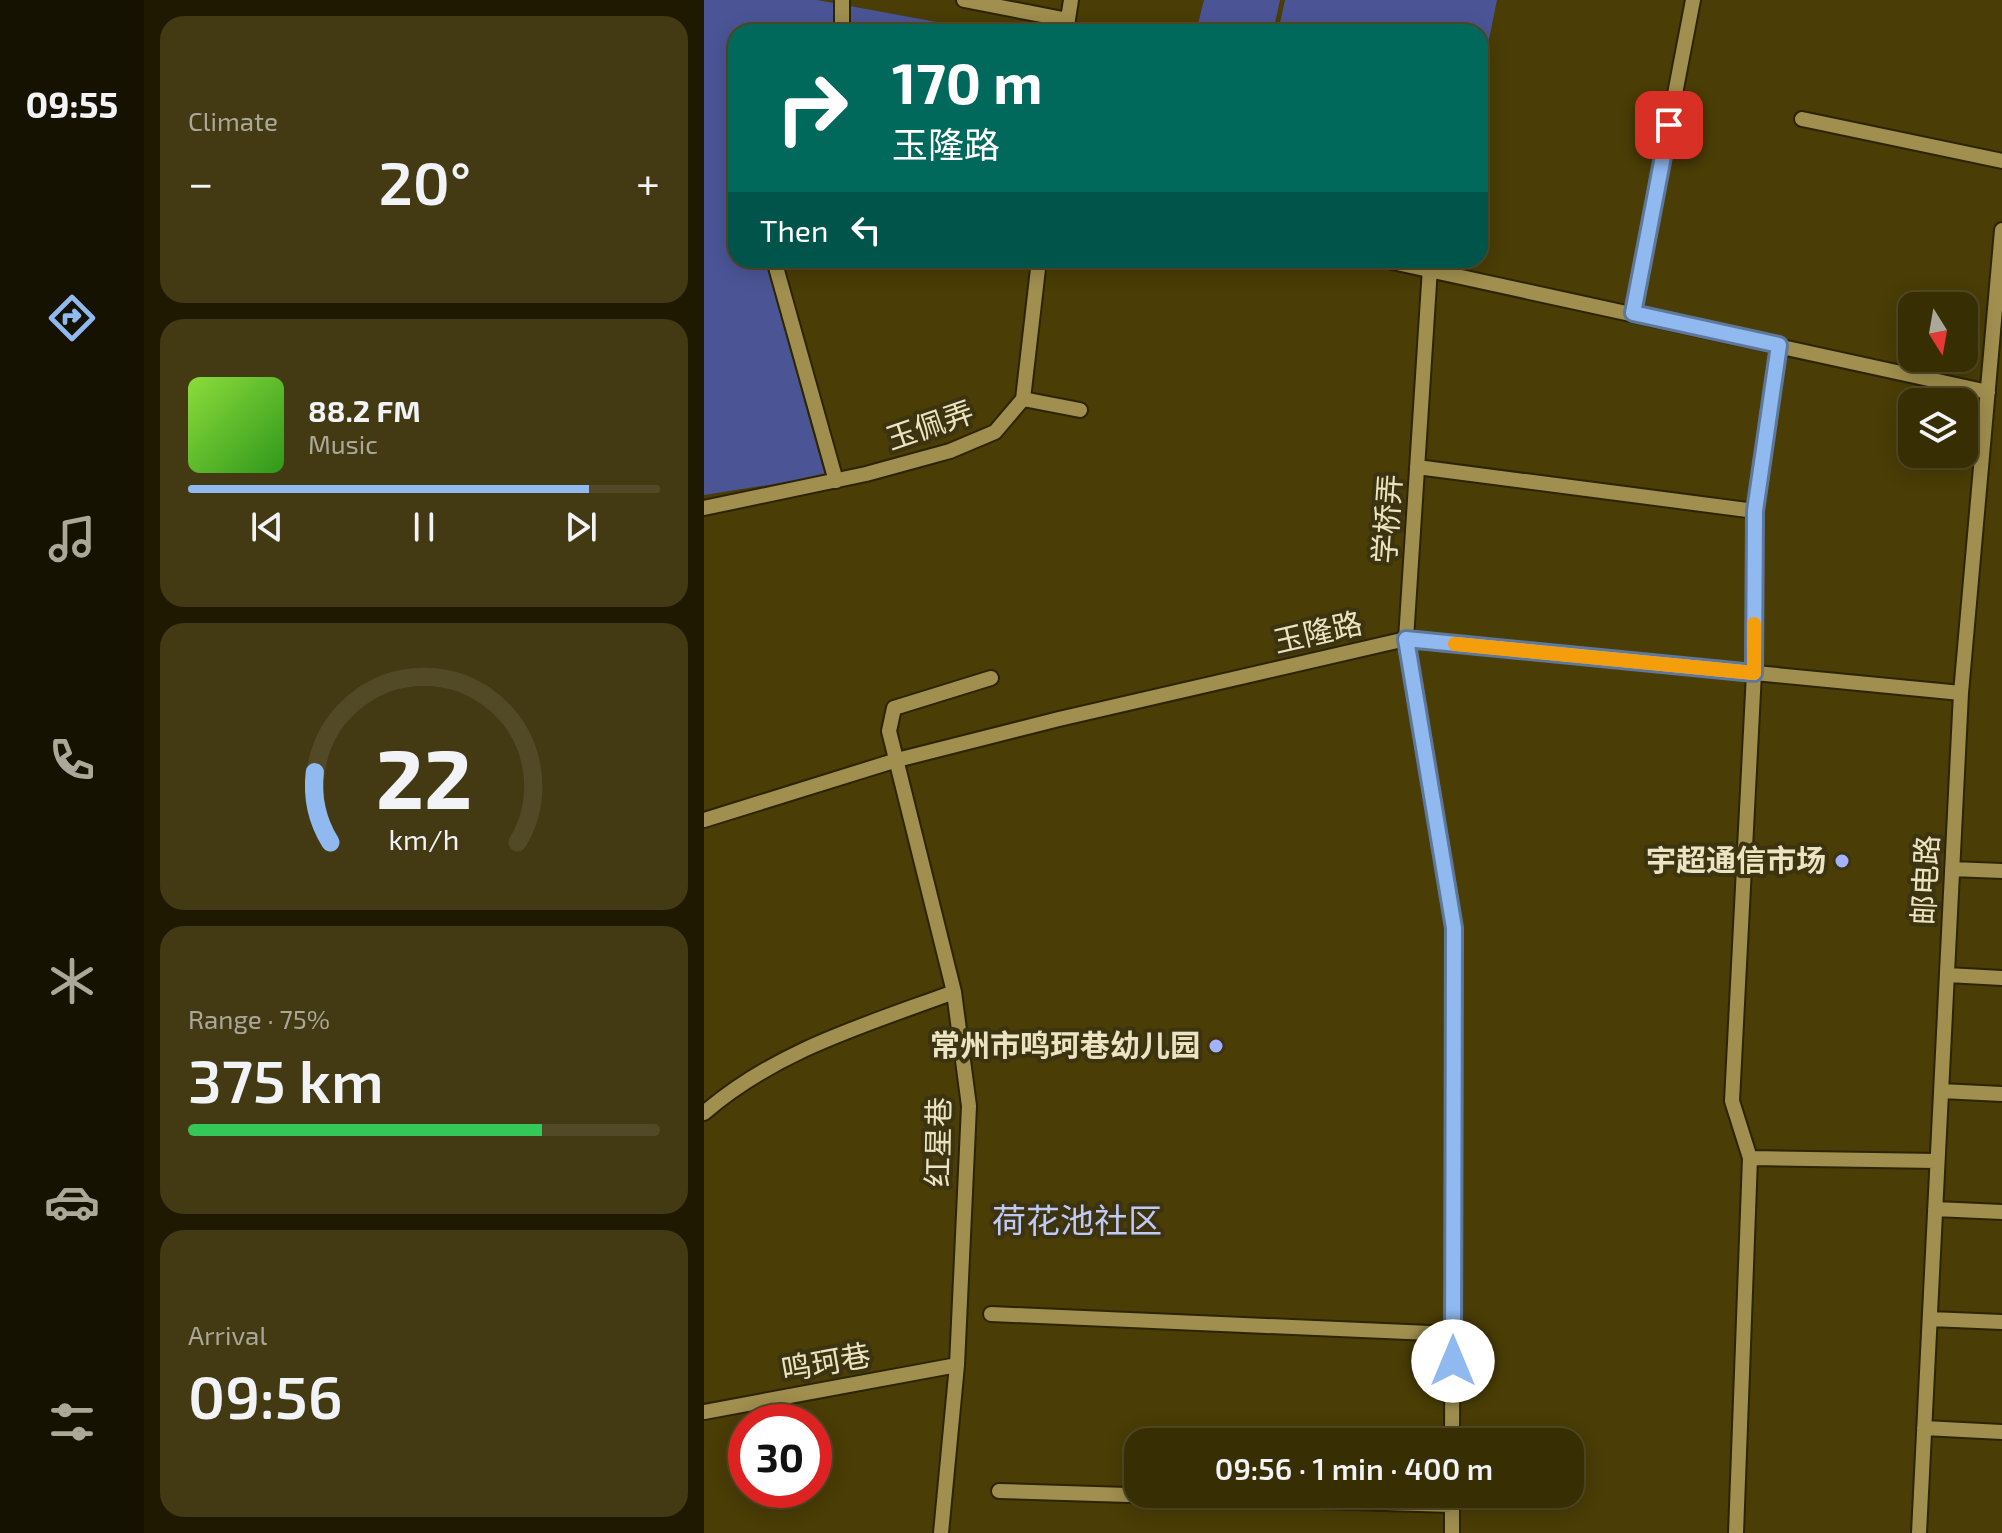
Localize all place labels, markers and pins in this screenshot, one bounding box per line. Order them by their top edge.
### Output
pin [1635,91,1703,159]
place label: 宇超通信市场 [1646,841,1826,877]
marker: 宇超通信市场 [1833,852,1851,870]
place label: 常州市鸣珂巷幼儿园 [930,1026,1200,1062]
marker: 常州市鸣珂巷幼儿园 [1207,1037,1225,1055]

